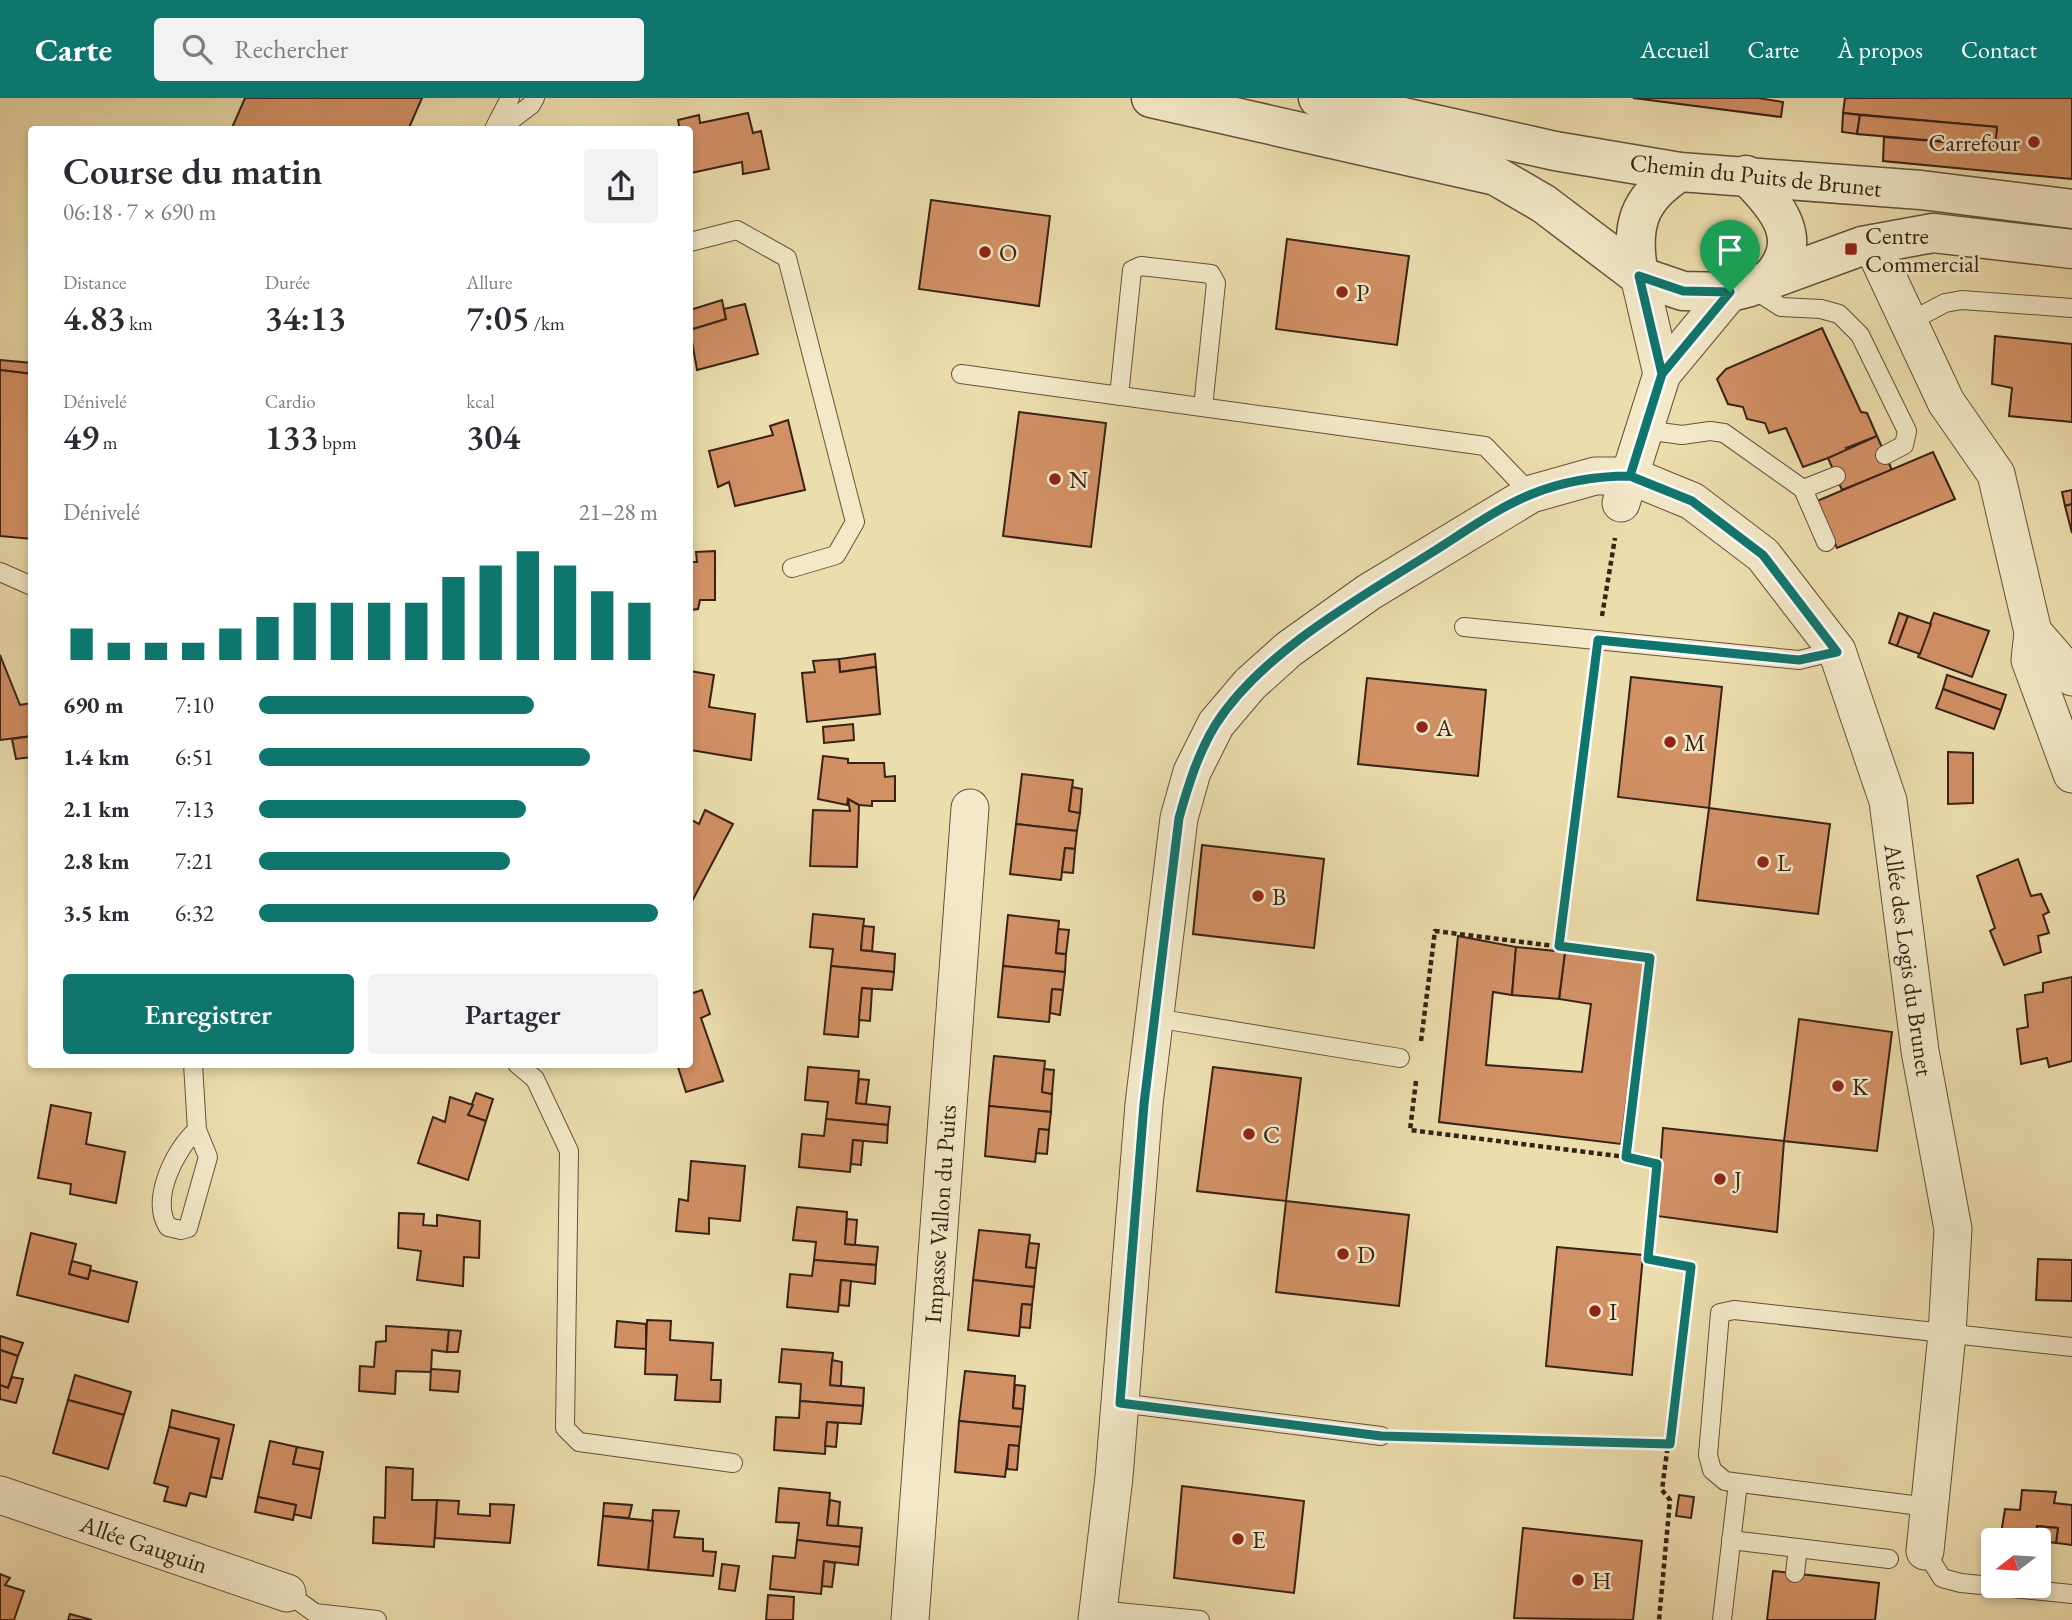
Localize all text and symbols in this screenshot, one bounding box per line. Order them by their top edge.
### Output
search box [154,18,644,81]
text: Carte [35,28,112,71]
icon: search [178,30,216,68]
text: Rechercher [234,32,348,66]
text: Accueil [1640,34,1710,65]
text: Carte [1748,34,1799,65]
text: À propos [1837,34,1923,65]
text: Contact [1961,34,2037,65]
place label: Carrefour [1928,127,2020,158]
marker: Carrefour [2026,134,2042,150]
text: Course du matin [63,146,323,195]
street label: Chemin du Puits de Brunet [1629,146,1884,204]
button: share [584,149,658,223]
text: 06:18 · 7 × 690 m [63,197,216,227]
pin [1700,220,1760,292]
place label: Centre Commercial [1865,220,1980,279]
icon: arrive [1711,231,1749,269]
place label: O [999,237,1017,268]
marker: Centre Commercial [1843,241,1859,257]
marker: O [977,244,993,260]
text: Distance [63,270,126,295]
text: Durée [265,270,310,295]
text: Allure [466,270,512,295]
place label: P [1356,277,1369,308]
marker: P [1334,284,1350,300]
text: 4.83 [63,295,125,340]
text: 34:13 [265,295,346,340]
text: 7:05 [466,295,530,340]
text: km [125,311,153,336]
text: /km [530,311,565,336]
text: Dénivelé [63,389,127,414]
text: Cardio [265,389,316,414]
text: kcal [466,389,495,414]
text: 49 [63,414,99,459]
text: 133 [265,414,319,459]
text: 304 [466,414,520,459]
text: m [99,430,118,455]
text: bpm [319,430,357,455]
place label: N [1069,464,1088,495]
marker: N [1047,471,1063,487]
text: Dénivelé [63,497,140,527]
text: 21–28 m [579,497,658,527]
text: 690 m [63,690,124,720]
text: 7:10 [175,690,214,720]
place label: A [1435,712,1453,743]
marker: A [1414,719,1430,735]
place label: M [1684,727,1706,758]
marker: M [1662,734,1678,750]
text: 1.4 km [63,742,130,772]
text: 6:51 [175,742,214,772]
text: 2.1 km [63,794,130,824]
text: 7:13 [175,794,214,824]
street label: Allée des Logis du Brunet [1877,841,1941,1079]
text: 2.8 km [63,846,130,876]
text: 7:21 [175,846,214,876]
place label: L [1777,847,1791,878]
marker: L [1755,854,1771,870]
place label: B [1272,881,1286,912]
marker: B [1250,888,1266,904]
text: 3.5 km [63,898,130,928]
text: 6:32 [175,898,214,928]
button: Enregistrer [63,974,354,1054]
button: Partager [368,974,658,1054]
place label: K [1852,1071,1869,1102]
marker: K [1830,1078,1846,1094]
street label: Impasse Vallon du Puits [917,1104,963,1324]
place label: C [1263,1119,1280,1150]
marker: C [1241,1126,1257,1142]
place label: J [1732,1164,1742,1195]
marker: J [1712,1171,1728,1187]
place label: D [1357,1239,1375,1270]
marker: D [1335,1246,1351,1262]
place label: I [1609,1296,1617,1327]
marker: I [1587,1303,1603,1319]
street label: Allée Gauguin [75,1507,212,1580]
place label: E [1252,1524,1266,1555]
north arrow [1981,1528,2051,1598]
map controls [1981,1528,2051,1598]
marker: E [1230,1531,1246,1547]
place label: H [1592,1565,1611,1596]
marker: H [1570,1572,1586,1588]

